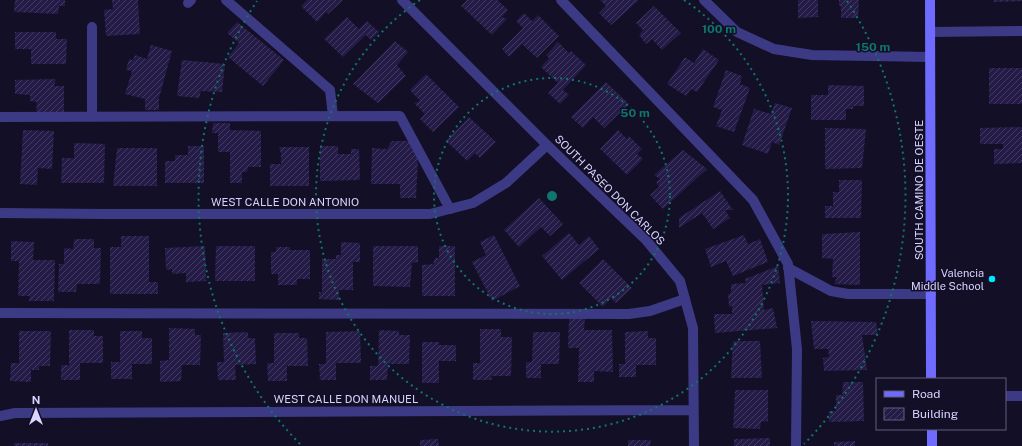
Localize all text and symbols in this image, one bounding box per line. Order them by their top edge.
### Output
text: 100 m [702,22,736,36]
text: 150 m [856,40,890,54]
text: 50 m [620,106,650,120]
street label: SOUTH CAMINO DE OESTE [913,120,925,260]
street label: SOUTH PASEO DON CARLOS [553,133,667,247]
centre of rings [545,189,559,203]
street label: WEST CALLE DON ANTONIO [211,196,359,208]
place label: Valencia Middle School [911,267,984,292]
marker: Valencia Middle School [987,274,997,284]
legend [876,378,1006,430]
text: Road [912,387,940,401]
north arrow [16,390,56,430]
street label: WEST CALLE DON MANUEL [274,393,418,405]
text: N [32,394,40,406]
text: Building [912,407,958,421]

